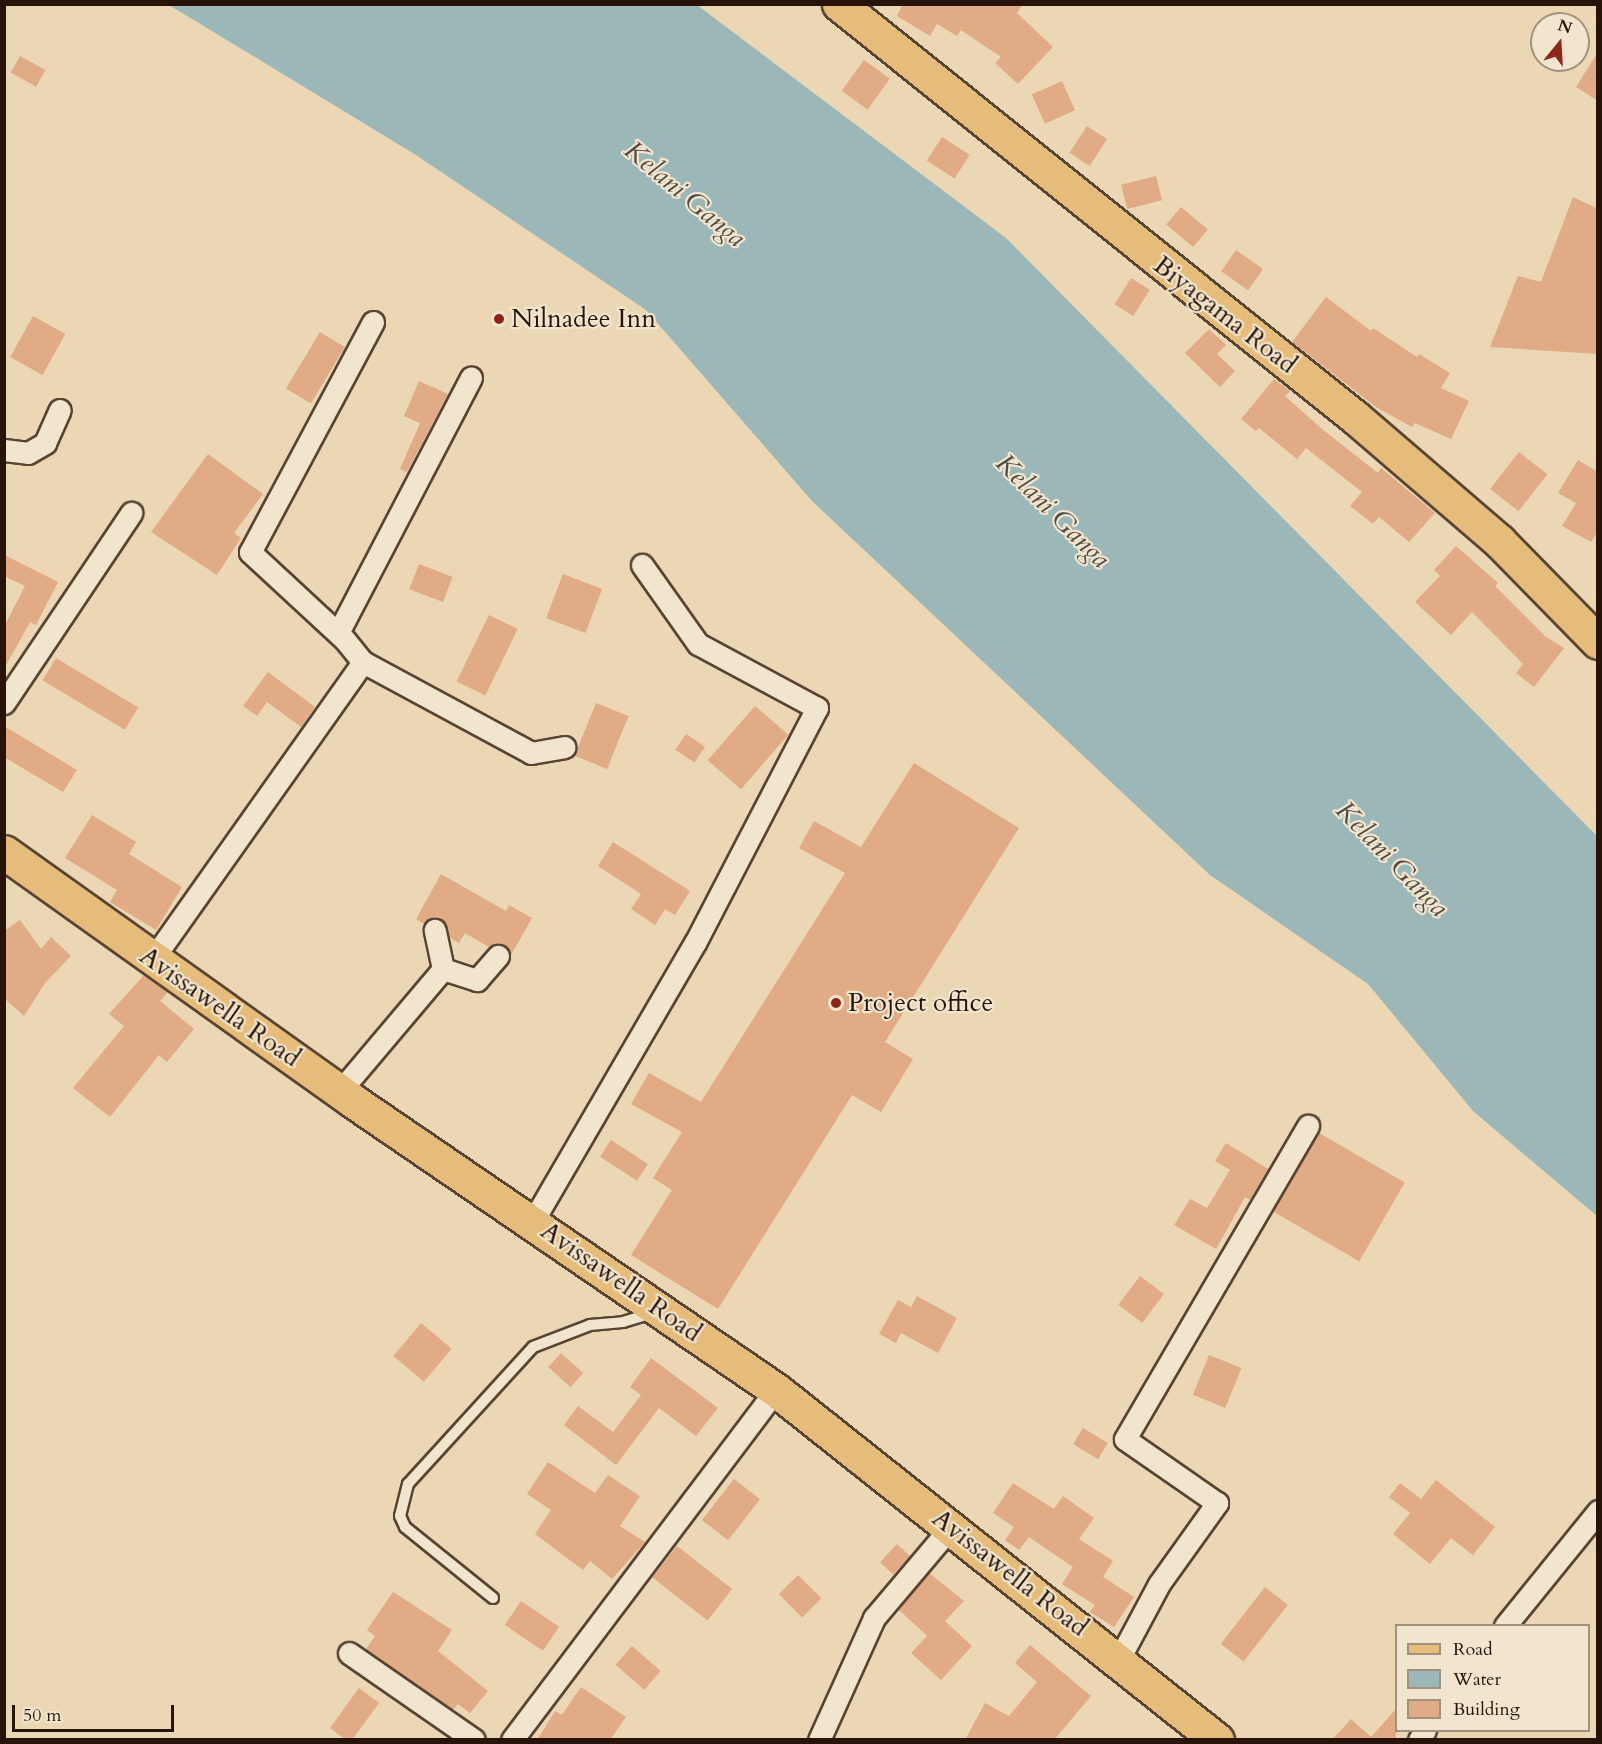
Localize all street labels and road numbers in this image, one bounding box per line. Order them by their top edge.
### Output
street label: Biyagama Road [1147,249,1303,381]
street label: Avissawella Road [134,940,306,1074]
street label: Avissawella Road [535,1215,707,1349]
street label: Avissawella Road [926,1503,1094,1643]

